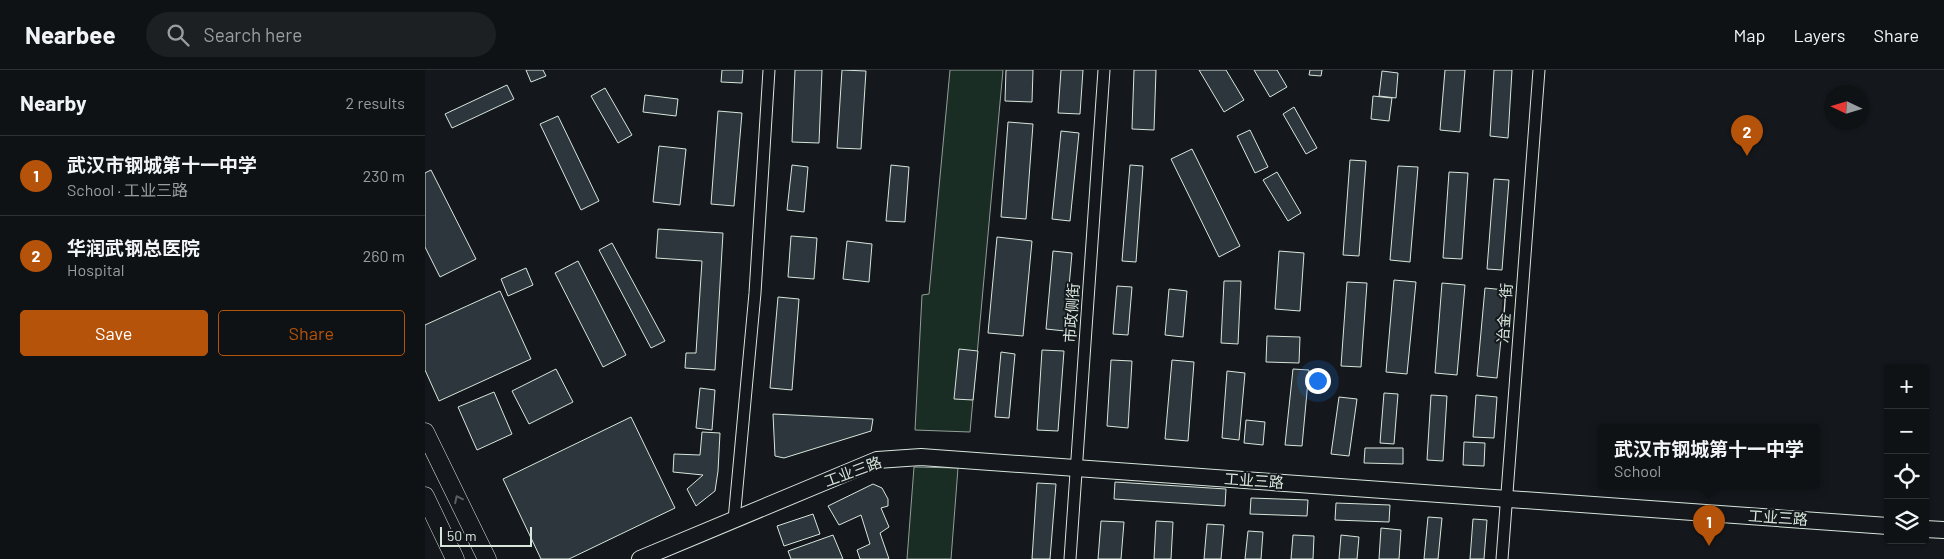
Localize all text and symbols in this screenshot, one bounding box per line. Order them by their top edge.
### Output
search box [146,12,496,57]
text: Nearbee [25,20,116,49]
icon: search [164,21,192,49]
text: Search here [204,23,302,46]
text: Map [1733,24,1765,46]
text: Layers [1793,24,1846,46]
text: Share [1874,24,1919,46]
north arrow [1824,85,1869,130]
text: Nearby [20,90,86,115]
text: 2 results [346,93,405,112]
pin: 2 [1731,115,1763,156]
text: 武汉市钢城第十一中学 [67,153,257,176]
text: 1 [33,166,39,185]
text: 230 m [363,166,405,185]
text: School · 工业三路 [67,180,188,199]
text: 华润武钢总医院 [67,236,200,259]
text: 2 [32,246,40,265]
text: 260 m [363,246,405,265]
text: Hospital [67,260,124,279]
street label: 市政侧街 [1060,282,1082,343]
street label: 冶金一街 [1493,282,1515,343]
button: Save [20,310,208,356]
button: Share [218,310,405,356]
map controls [1884,364,1929,544]
button: + [1884,364,1929,409]
your location [1305,368,1331,394]
button: − [1884,409,1929,454]
popup [1598,424,1820,489]
text: 武汉市钢城第十一中学 [1614,437,1804,460]
street label: 工业三路 [821,452,884,490]
button: locate [1884,454,1929,499]
text: School [1614,461,1661,480]
street label: 工业三路 [1224,469,1285,491]
one-way arrow [454,496,464,505]
button: layers [1884,499,1929,544]
pin: 1 [1693,505,1725,546]
street label: 工业三路 [1748,506,1809,528]
scale bar [440,524,533,547]
text: 50 m [447,527,476,544]

